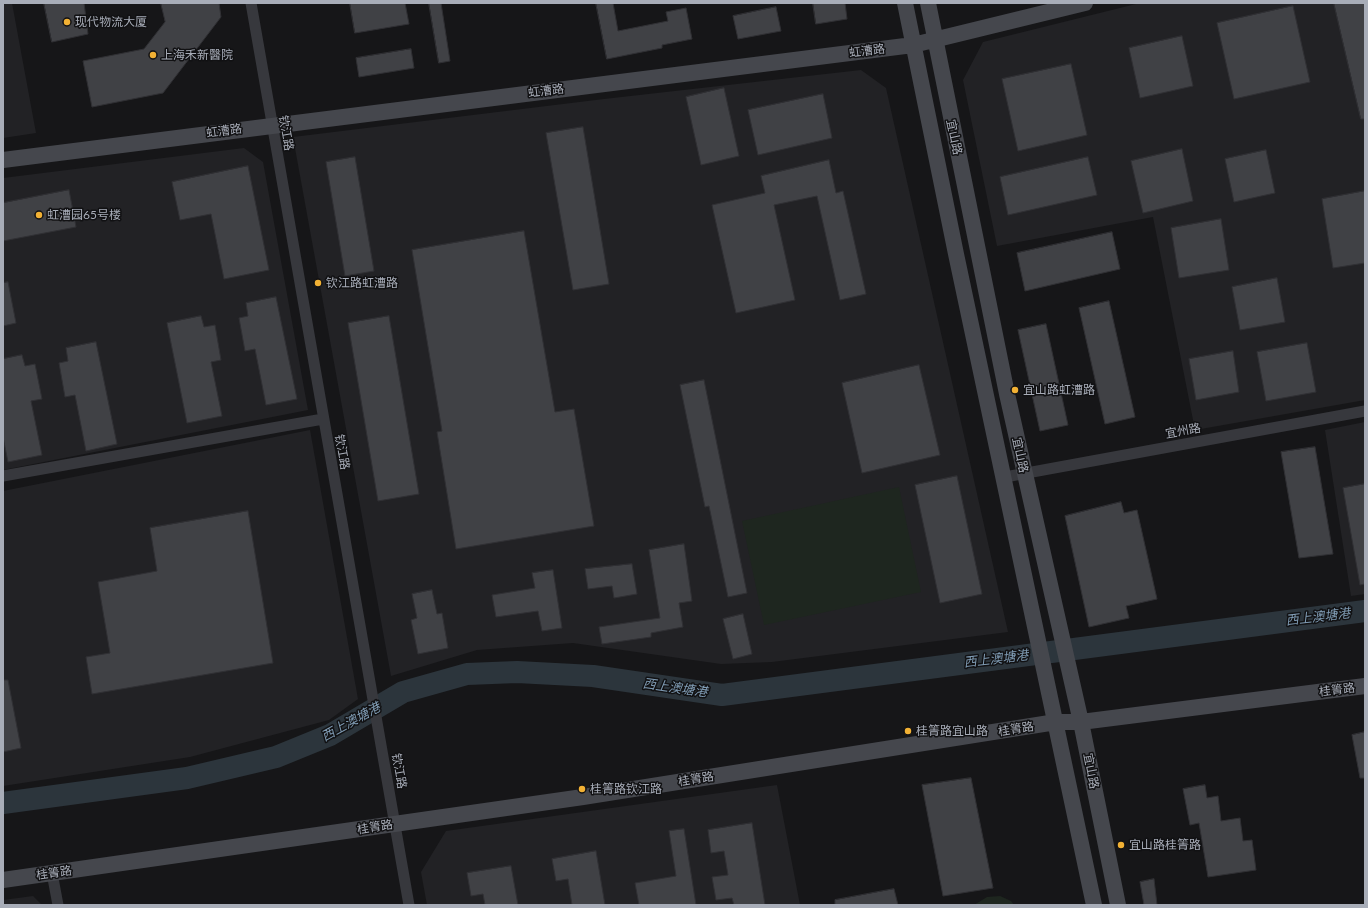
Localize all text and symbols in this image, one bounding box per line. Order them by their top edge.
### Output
place label: 现代物流大厦 [75,15,147,29]
marker: 现代物流大厦 [62,17,72,27]
street label: 虹漕路 [848,42,886,60]
place label: 上海禾新醫院 [161,48,233,62]
marker: 上海禾新醫院 [148,50,158,60]
street label: 虹漕路 [527,82,565,100]
street label: 钦江路 [276,114,296,152]
street label: 宜山路 [943,118,965,156]
street label: 虹漕路 [205,121,243,141]
place label: 虹漕园65号楼 [47,208,121,222]
marker: 虹漕园65号楼 [34,210,44,220]
place label: 钦江路虹漕路 [326,276,398,290]
marker: 钦江路虹漕路 [313,278,323,288]
place label: 宜山路虹漕路 [1023,383,1095,397]
marker: 宜山路虹漕路 [1010,385,1020,395]
street label: 宜州路 [1164,421,1202,441]
street label: 钦江路 [332,433,352,471]
street label: 宜山路 [1009,436,1031,474]
water label: 西上澳塘港 [1285,605,1351,629]
water label: 西上澳塘港 [963,647,1029,671]
water label: 西上澳塘港 [642,676,708,700]
street label: 桂箐路 [1318,681,1356,699]
water label: 西上澳塘港 [319,699,383,745]
street label: 桂箐路 [997,719,1035,739]
place label: 桂箐路宜山路 [916,724,988,738]
marker: 桂箐路宜山路 [903,726,913,736]
street label: 钦江路 [389,752,409,790]
street label: 宜山路 [1080,752,1102,790]
street label: 桂箐路 [677,769,715,789]
place label: 桂箐路钦江路 [590,782,662,796]
marker: 桂箐路钦江路 [577,784,587,794]
street label: 桂箐路 [356,817,394,837]
place label: 宜山路桂箐路 [1129,838,1201,852]
marker: 宜山路桂箐路 [1116,840,1126,850]
street label: 桂箐路 [35,863,73,883]

